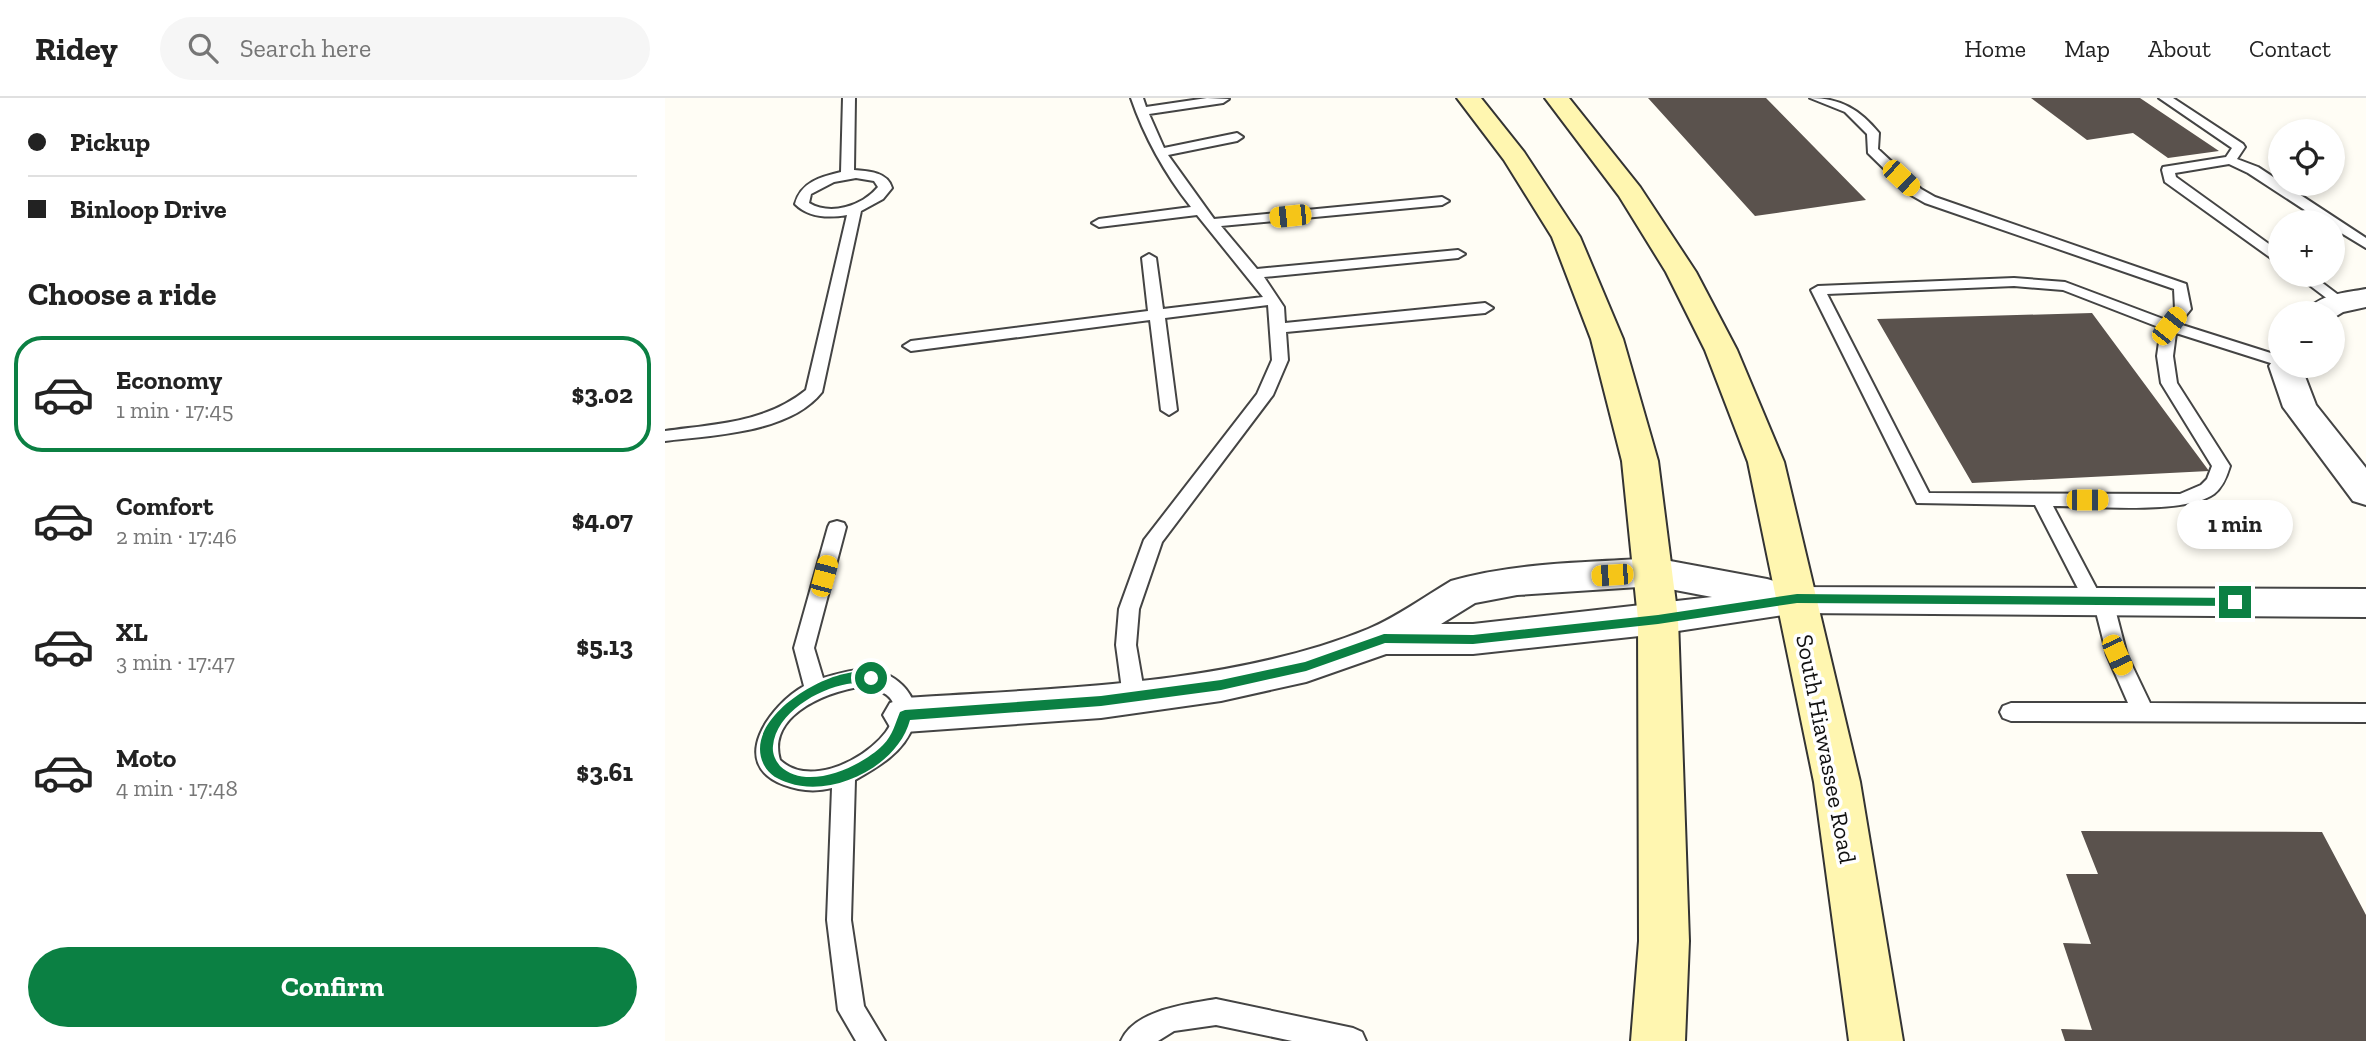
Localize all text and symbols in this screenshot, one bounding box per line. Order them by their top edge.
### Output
search box [160,17,650,80]
text: Ridey [35,29,118,68]
icon: search [184,29,222,67]
text: Search here [240,32,371,64]
text: Home [1964,34,2026,63]
text: Map [2064,34,2110,63]
text: About [2148,34,2211,63]
text: Contact [2249,34,2331,63]
map controls [2268,119,2345,378]
button: locate [2268,119,2345,196]
text: Pickup [70,126,150,158]
car [1879,156,1924,200]
text: Binloop Drive [70,193,227,225]
car [1269,203,1312,229]
button: + [2268,210,2345,287]
text: Choose a ride [28,275,216,313]
button: − [2268,301,2345,378]
car [2148,303,2191,349]
icon: car [32,363,95,426]
text: Economy [116,364,222,396]
text: $3.02 [572,378,633,410]
text: 1 min · 17:45 [116,396,234,424]
icon: car [32,489,95,552]
text: Comfort [116,490,213,522]
car [2067,490,2109,511]
callout: 1 min [2177,500,2293,550]
text: $4.07 [572,504,633,536]
text: 1 min [2208,510,2262,538]
text: 2 min · 17:46 [116,522,237,550]
car [809,553,840,599]
car [1591,563,1634,587]
route end [2219,586,2251,618]
icon: car [32,615,95,678]
text: XL [116,616,148,648]
text: $5.13 [576,630,633,662]
street label: South Hiawassee Road [1790,632,1863,866]
car [2099,632,2136,678]
text: 3 min · 17:47 [116,648,235,676]
route start [855,662,887,694]
icon: car [32,741,95,804]
text: Moto [116,742,176,774]
text: $3.61 [576,756,633,788]
text: 4 min · 17:48 [116,774,238,802]
button: Confirm [28,947,637,1027]

